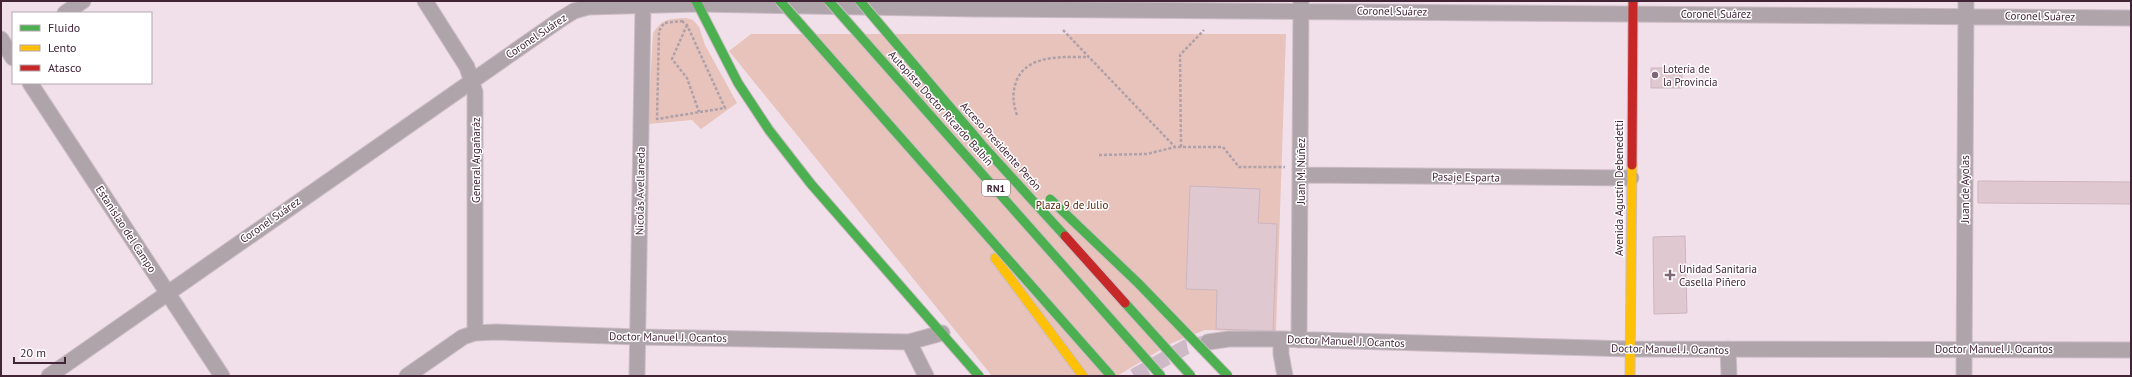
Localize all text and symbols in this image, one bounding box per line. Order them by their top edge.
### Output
street label: Coronel Suárez [1357,3,1427,19]
street label: Coronel Suárez [1681,7,1751,21]
street label: Coronel Suárez [2005,8,2075,24]
street label: Coronel Suárez [503,10,569,62]
legend [12,12,152,84]
text: Fluido [48,20,80,35]
text: Lento [48,40,77,55]
street label: Autopista Doctor Ricardo Balbín [886,48,996,168]
text: Atasco [48,60,81,75]
place label: Lotería de la Provincia [1663,62,1718,89]
marker: Lotería de la Provincia [1650,70,1660,80]
street label: Acceso Presidente Perón [958,99,1044,193]
street label: General Argañaráz [469,117,483,203]
street label: Avenida Agustín Debenedetti [1612,120,1626,256]
street label: Juan M. Núñez [1294,138,1308,205]
street label: Nicolás Avellaneda [632,147,648,235]
street label: Juan de Ayolas [1958,155,1972,224]
street label: Pasaje Esparta [1432,169,1500,185]
road number: RN1 [982,180,1010,196]
street label: Estanislao del Campo [93,183,159,275]
street label: Coronel Suárez [237,194,303,246]
park label: Plaza 9 de Julio [1036,198,1108,212]
place label: Unidad Sanitaria Casella Piñero [1679,262,1757,289]
marker: Unidad Sanitaria Casella Piñero [1664,269,1676,281]
street label: Doctor Manuel J. Ocantos [609,329,727,345]
street label: Doctor Manuel J. Ocantos [1287,332,1405,350]
scale bar [14,339,65,365]
street label: Doctor Manuel J. Ocantos [1611,341,1729,357]
street label: Doctor Manuel J. Ocantos [1935,342,2053,356]
text: 20 m [20,345,46,360]

